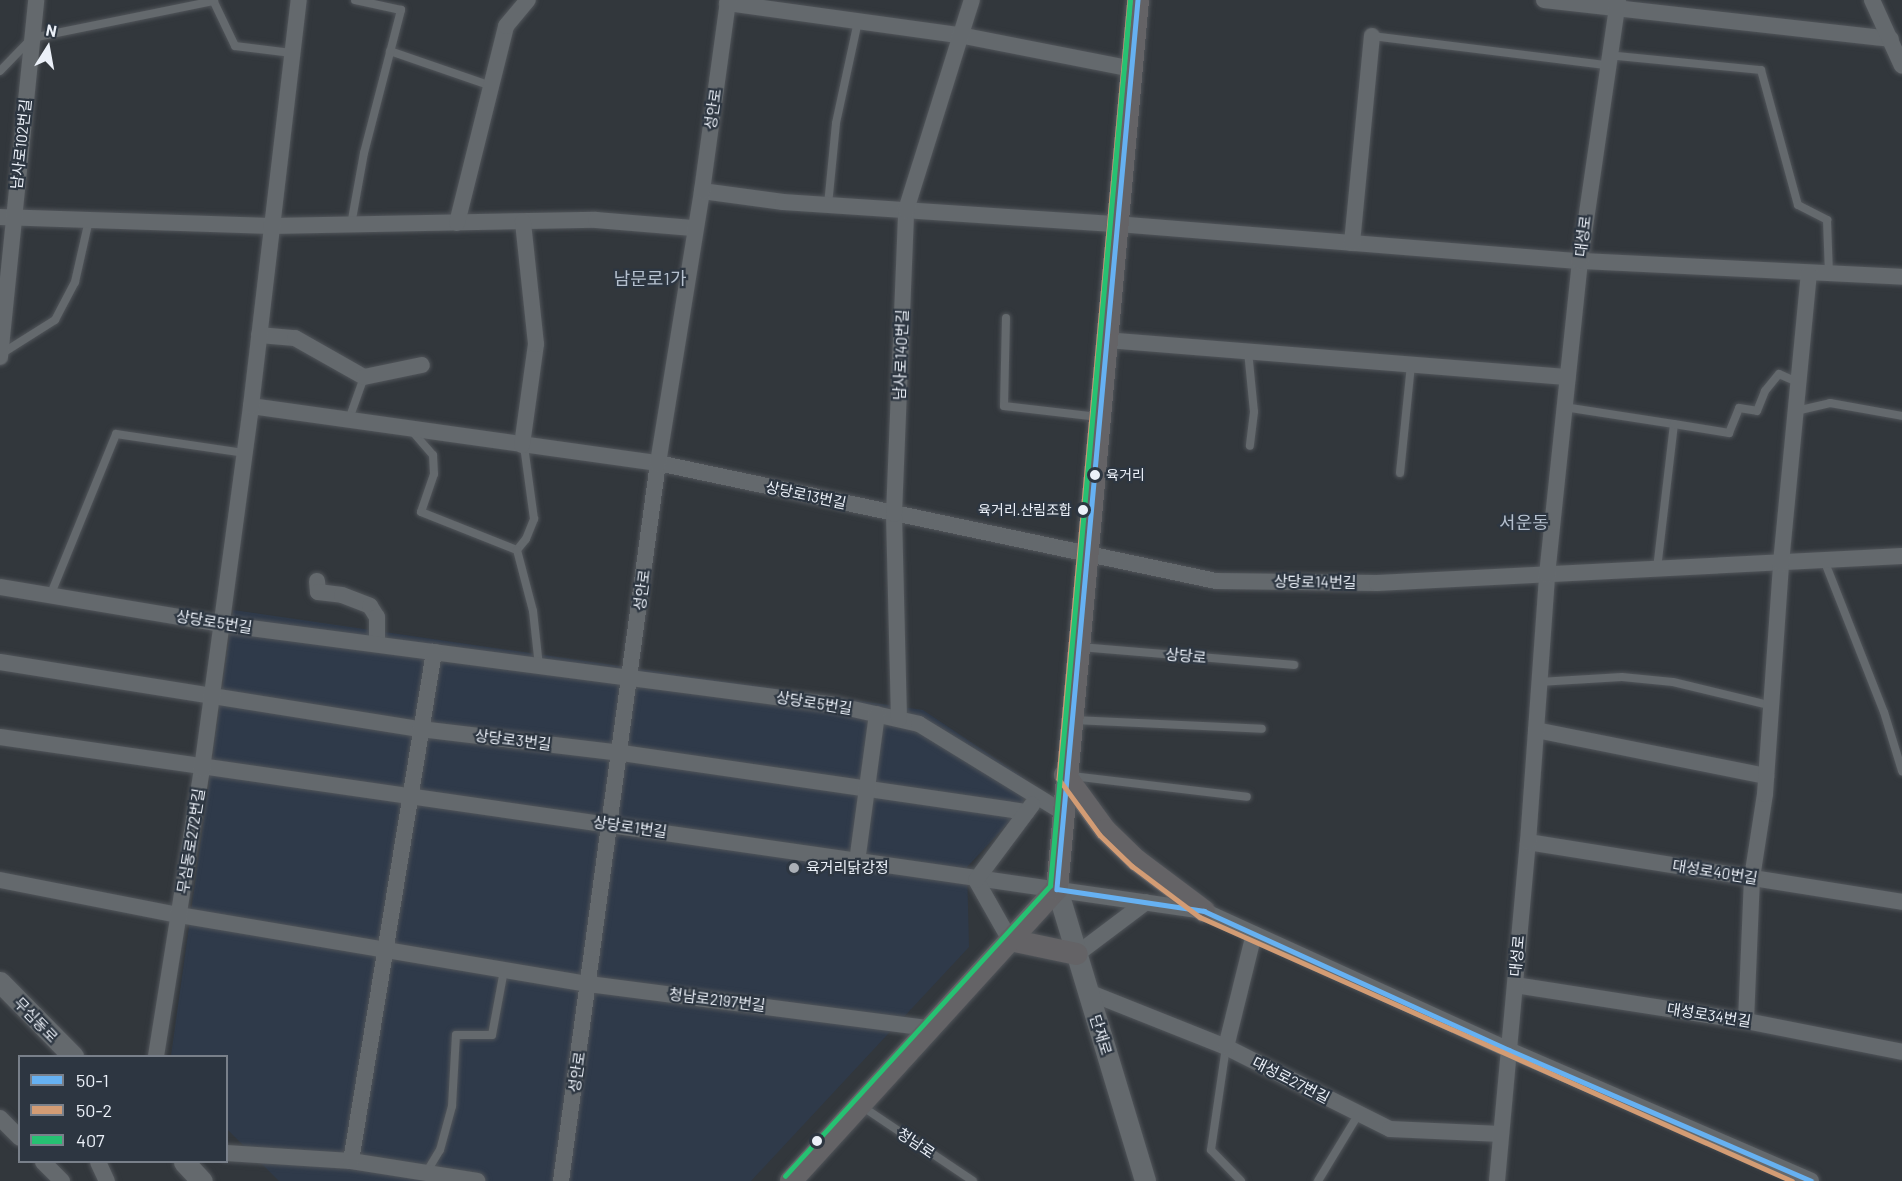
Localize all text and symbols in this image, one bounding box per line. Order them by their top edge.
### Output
north arrow [18,18,78,78]
text: N [44,19,59,40]
street label: 성안로 [701,87,725,131]
street label: 남사로102번길 [7,98,35,190]
street label: 대성로 [1572,214,1594,258]
district label: 남문로1가 [614,267,686,289]
street label: 남사로140번길 [890,309,912,401]
place label: 육거리 [1106,467,1145,483]
marker: 육거리 [1089,469,1101,481]
street label: 상당로13번길 [764,478,848,512]
place label: 육거리.산림조합 [978,502,1072,518]
marker: 육거리.산림조합 [1077,504,1089,516]
district label: 서운동 [1499,511,1549,533]
street label: 성안로 [631,568,653,612]
street label: 상당로14번길 [1274,572,1356,592]
street label: 상당로5번길 [175,607,253,637]
street label: 상당로 [1165,645,1207,667]
street label: 상당로5번길 [775,688,853,718]
street label: 상당로3번길 [474,726,552,754]
street label: 무심동로272번길 [174,787,208,895]
street label: 상당로1번길 [592,813,668,841]
street label: 대성로40번길 [1671,856,1759,888]
place label: 육거리닭강정 [806,859,889,877]
marker: 육거리닭강정 [787,861,801,875]
street label: 대성로 [1506,935,1528,977]
street label: 청남로2197번길 [668,985,766,1015]
street label: 무심동로 [10,994,62,1046]
street label: 대성로34번길 [1666,999,1752,1031]
street label: 단재로 [1086,1013,1116,1057]
street label: 성안로 [565,1050,589,1094]
street label: 대성로27번길 [1249,1053,1333,1107]
legend [18,1055,228,1163]
text: 50-1 [76,1069,109,1091]
text: 50-2 [76,1099,112,1121]
street label: 청남로 [894,1124,938,1162]
text: 407 [76,1129,105,1151]
unlabelled marker [811,1135,823,1147]

